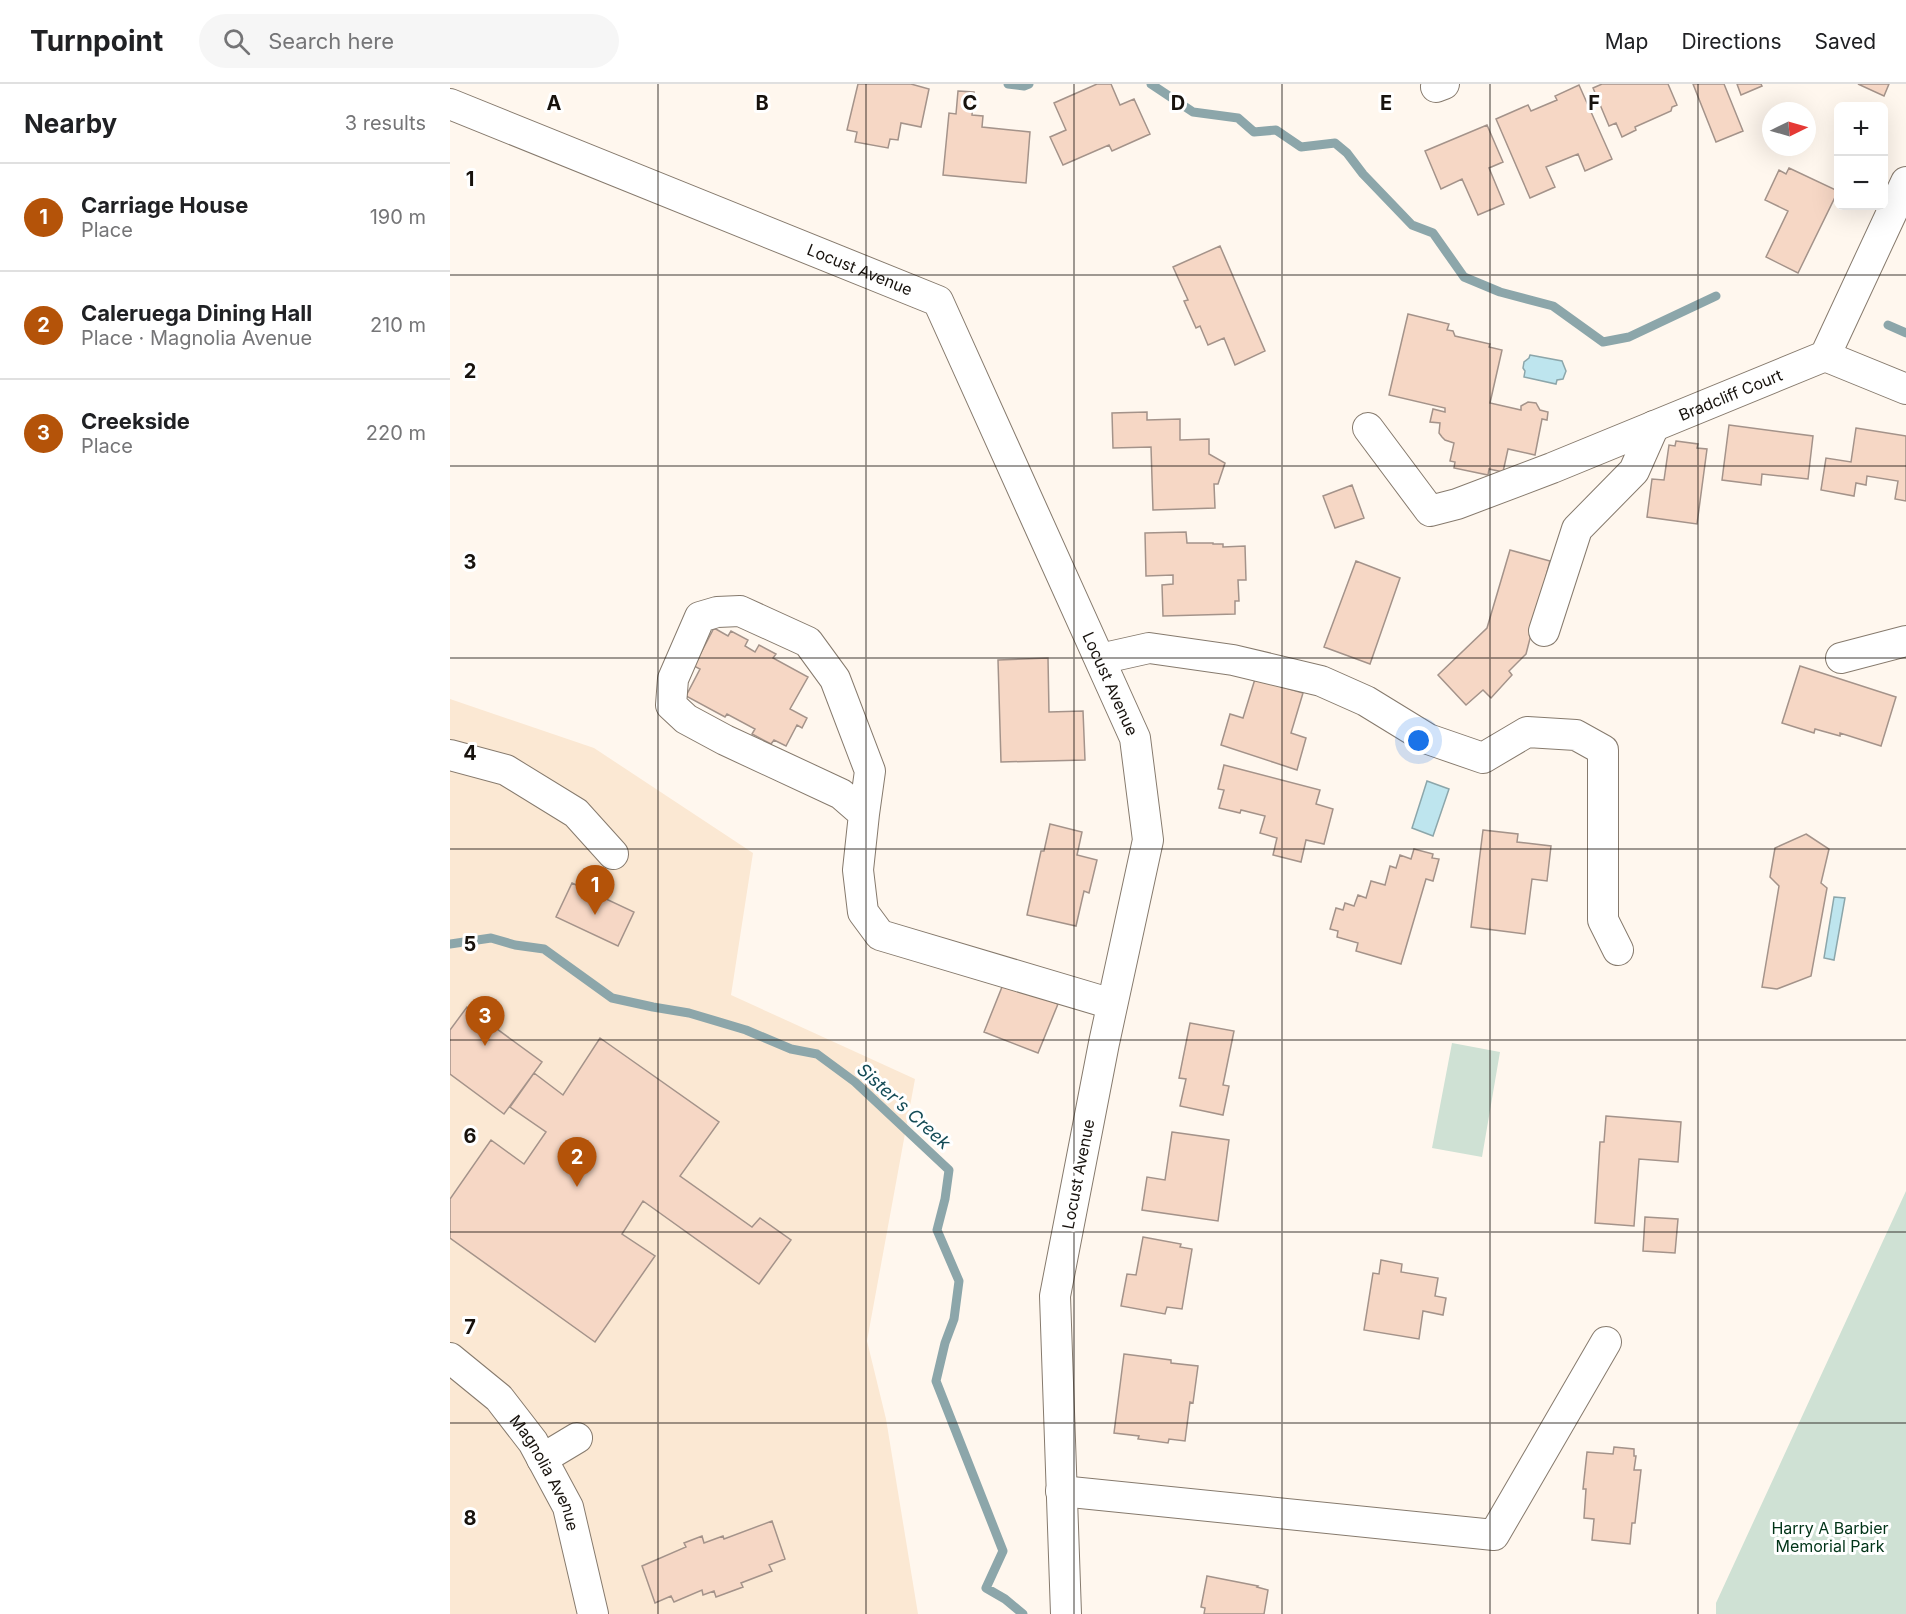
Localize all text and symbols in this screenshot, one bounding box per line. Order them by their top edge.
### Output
search box [199,14,619,68]
text: Turnpoint [30,24,163,58]
icon: search [220,25,253,58]
text: Search here [268,28,394,54]
text: Map [1605,29,1648,54]
text: Directions [1681,29,1782,54]
text: Saved [1815,29,1876,54]
text: A [547,91,562,115]
text: B [755,91,769,115]
text: C [963,91,977,115]
text: D [1171,91,1185,115]
text: E [1380,91,1392,115]
text: F [1588,91,1600,115]
north arrow [1762,102,1816,156]
map controls [1834,102,1888,210]
button: + [1834,102,1888,156]
text: Nearby [24,108,117,139]
text: 3 results [345,111,426,135]
button: − [1834,156,1888,210]
text: 1 [466,167,474,191]
text: Carriage House [81,192,248,218]
text: 1 [39,205,48,229]
text: 190 m [370,205,426,229]
text: Place [81,218,133,242]
street label: Locust Avenue [804,239,915,300]
text: Caleruega Dining Hall [81,300,312,326]
text: 2 [37,313,50,337]
text: 210 m [370,313,426,337]
text: Place · Magnolia Avenue [81,326,312,350]
text: 2 [464,359,476,383]
street label: Bradcliff Court [1676,365,1785,425]
text: Creekside [81,408,190,434]
text: 3 [37,421,50,445]
text: 220 m [366,421,426,445]
text: Place [81,434,133,458]
text: 3 [464,550,476,574]
street label: Locust Avenue [1078,629,1143,739]
your location [1404,726,1433,755]
text: 4 [463,741,477,765]
pin: 1 [576,866,614,915]
text: 5 [464,932,476,956]
pin: 3 [465,996,504,1046]
water label: Sister's Creek [853,1059,956,1154]
street label: Locust Avenue [1058,1117,1098,1231]
text: 6 [464,1124,477,1148]
pin: 2 [558,1138,596,1187]
text: 7 [464,1315,476,1339]
street label: Magnolia Avenue [506,1411,583,1533]
text: 8 [463,1506,477,1530]
park label: Harry A Barbier Memorial Park [1771,1518,1889,1556]

